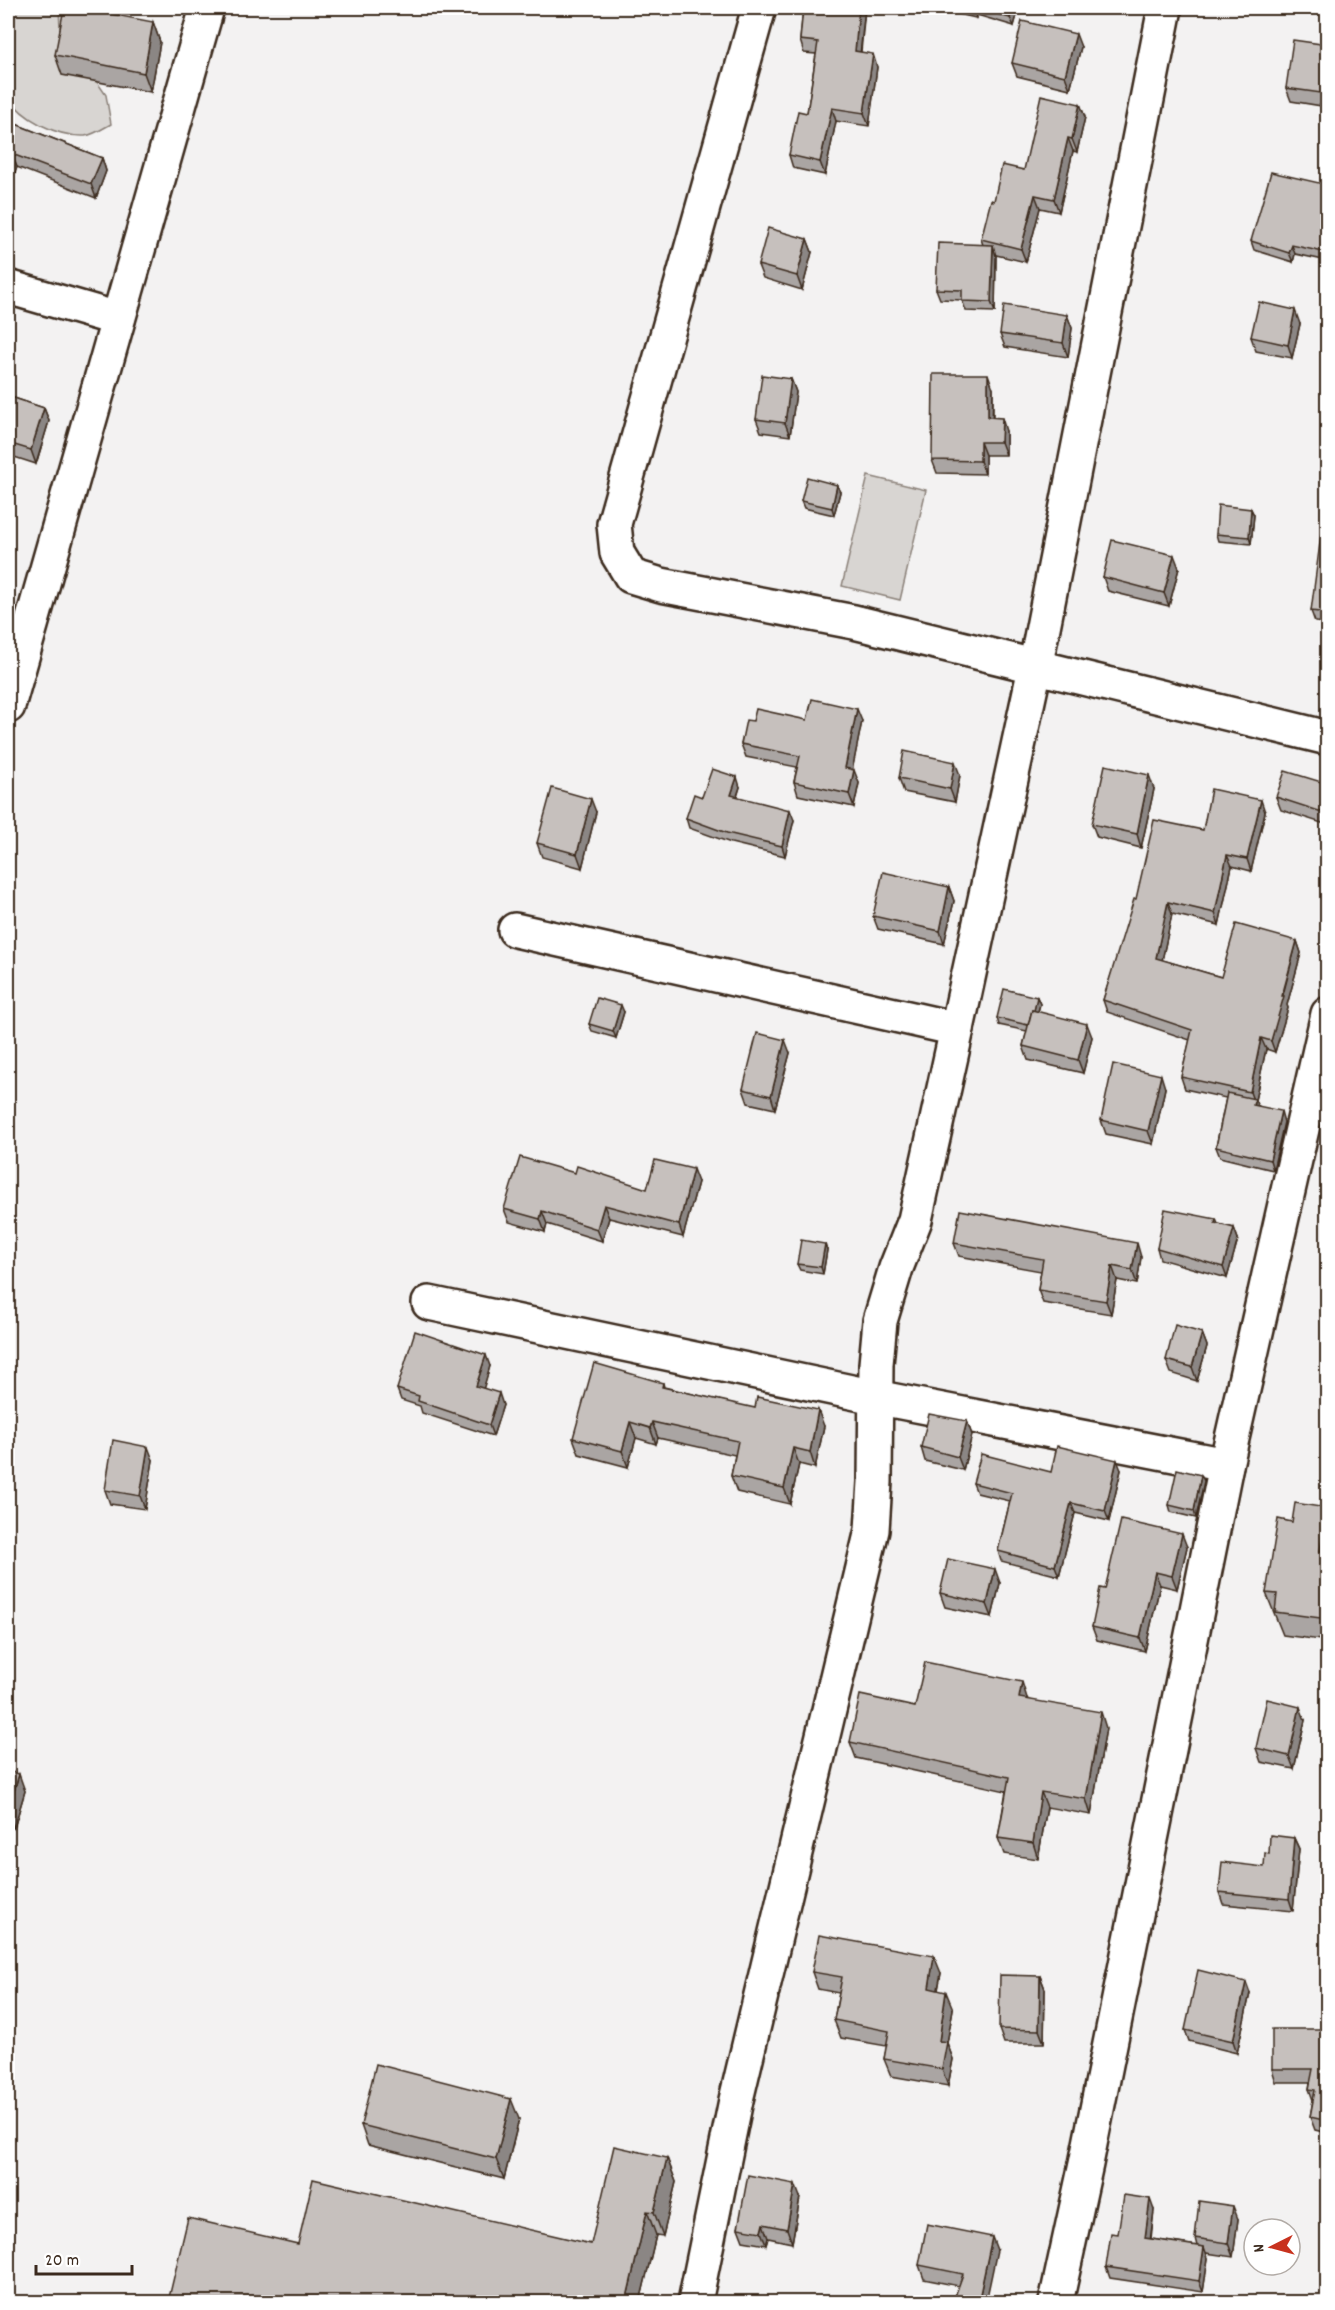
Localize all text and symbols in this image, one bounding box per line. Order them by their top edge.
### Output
north arrow [1242,2217,1302,2277]
scale bar [36,2238,132,2276]
text: N [1248,2243,1271,2253]
text: 20 m [45,2249,79,2274]

